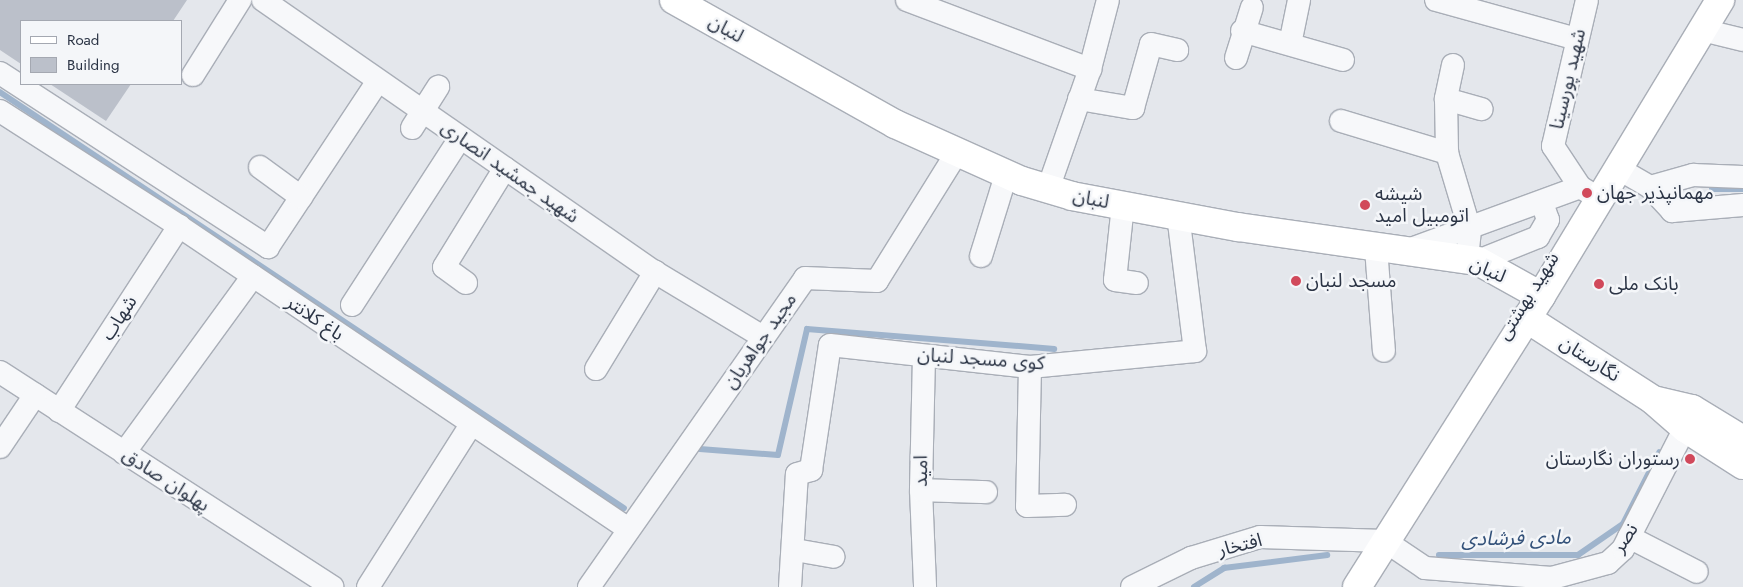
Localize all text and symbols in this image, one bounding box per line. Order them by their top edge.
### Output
street label: لنبان [705,10,747,48]
legend [20,20,182,85]
street label: شهید پورسینا [1545,26,1591,132]
text: Road [67,29,99,51]
text: Building [67,54,119,76]
street label: شهید جمشید انصاری [437,116,583,228]
place label: مهمانپذیر جهان [1597,182,1714,204]
place label: شیشه اتومبیل امید [1375,183,1469,227]
street label: لنبان [1071,184,1111,214]
marker: مهمانپذیر جهان [1581,187,1593,199]
marker: شیشه اتومبیل امید [1359,199,1371,211]
street label: شهید بهشتی [1492,248,1564,344]
street label: لنبان [1467,252,1509,288]
place label: مسجد لنبان [1306,270,1397,292]
place label: بانک ملی [1609,273,1679,295]
marker: مسجد لنبان [1290,275,1302,287]
marker: بانک ملی [1593,278,1605,290]
street label: مجید جواهریان [719,289,801,393]
street label: باغ کلانتر [282,290,348,346]
street label: شهاب [96,291,142,345]
street label: نگارستان [1556,331,1624,387]
street label: کوی مسجد لنبان [917,343,1045,375]
street label: پهلوان صادق [118,443,214,517]
place label: رستوران نگارستان [1546,448,1680,470]
marker: رستوران نگارستان [1684,453,1696,465]
street label: امید [909,455,933,487]
street label: نصر [1607,519,1643,557]
water label: مادی فرشادی [1461,525,1571,551]
street label: افتخار [1216,529,1264,561]

